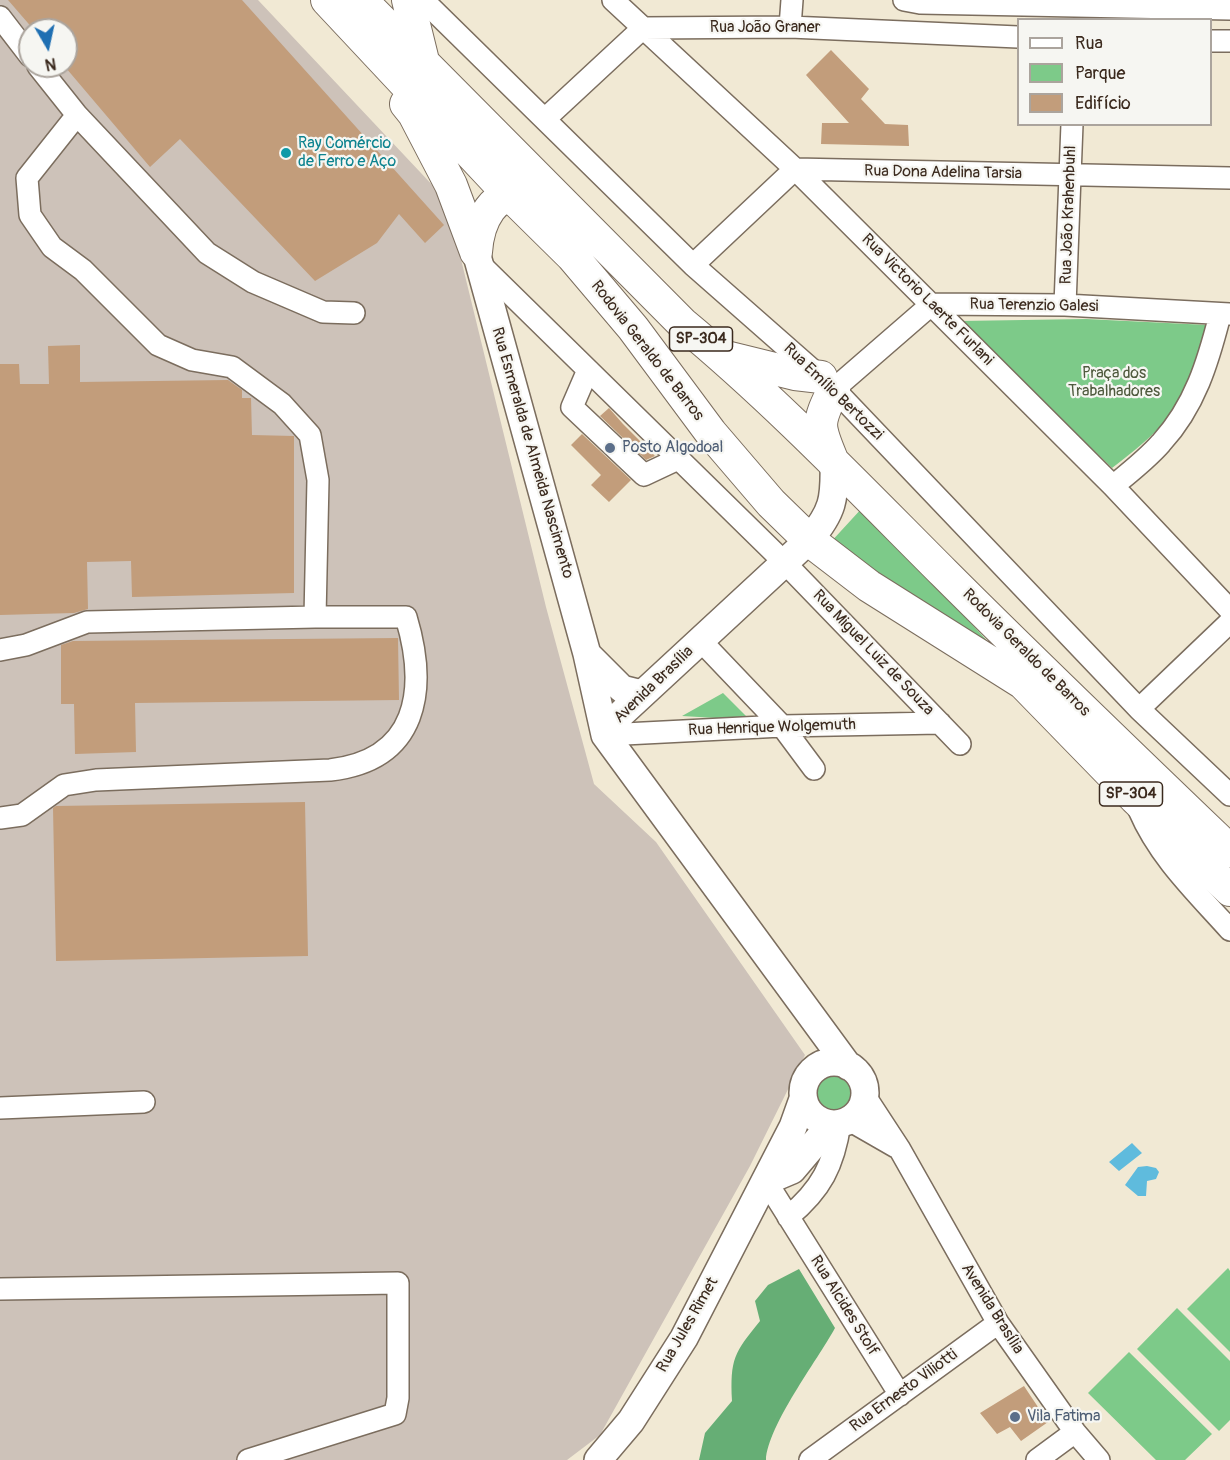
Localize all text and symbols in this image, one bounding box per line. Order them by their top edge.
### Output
north arrow [18,18,78,78]
street label: Rua João Graner [710,18,820,38]
legend [1017,18,1212,126]
text: Rua [1075,32,1103,55]
text: N [44,53,57,75]
text: Parque [1075,62,1125,85]
text: Edifício [1075,92,1131,115]
place label: Ray Comércio de Ferro e Aço [298,134,396,172]
street label: Rua João Krahenbuhl [1057,145,1081,285]
marker: Ray Comércio de Ferro e Aço [279,146,293,160]
street label: Rua Dona Adelina Tarsia [864,162,1022,184]
street label: Rua Victorio Laerte Furlani [857,230,997,370]
street label: Rodovia Geraldo de Barros [586,277,708,425]
street label: Rua Terenzio Galesi [969,295,1099,317]
street label: Rua Esmeralda de Almeida Nascimento [487,325,577,581]
road number: SP-304 [670,327,732,351]
street label: Rua Emílio Bertozzi [779,340,887,444]
park label: Praça dos Trabalhadores [1068,364,1160,402]
place label: Posto Algodoal [622,438,723,458]
marker: Posto Algodoal [603,441,617,455]
street label: Rodovia Geraldo de Barros [958,585,1094,721]
street label: Rua Miguel Luiz de Souza [808,586,938,720]
street label: Avenida Brasília [610,642,698,728]
street label: Rua Henrique Wolgemuth [688,715,856,741]
road number: SP-304 [1100,782,1162,806]
street label: Rua Alcides Stolf [806,1252,882,1360]
street label: Avenida Brasília [957,1260,1027,1358]
street label: Rua Jules Rimet [653,1274,723,1376]
street label: Rua Ernesto Viliotti [846,1346,962,1436]
place label: Vila Fatima [1027,1407,1100,1427]
marker: Vila Fatima [1008,1410,1022,1424]

